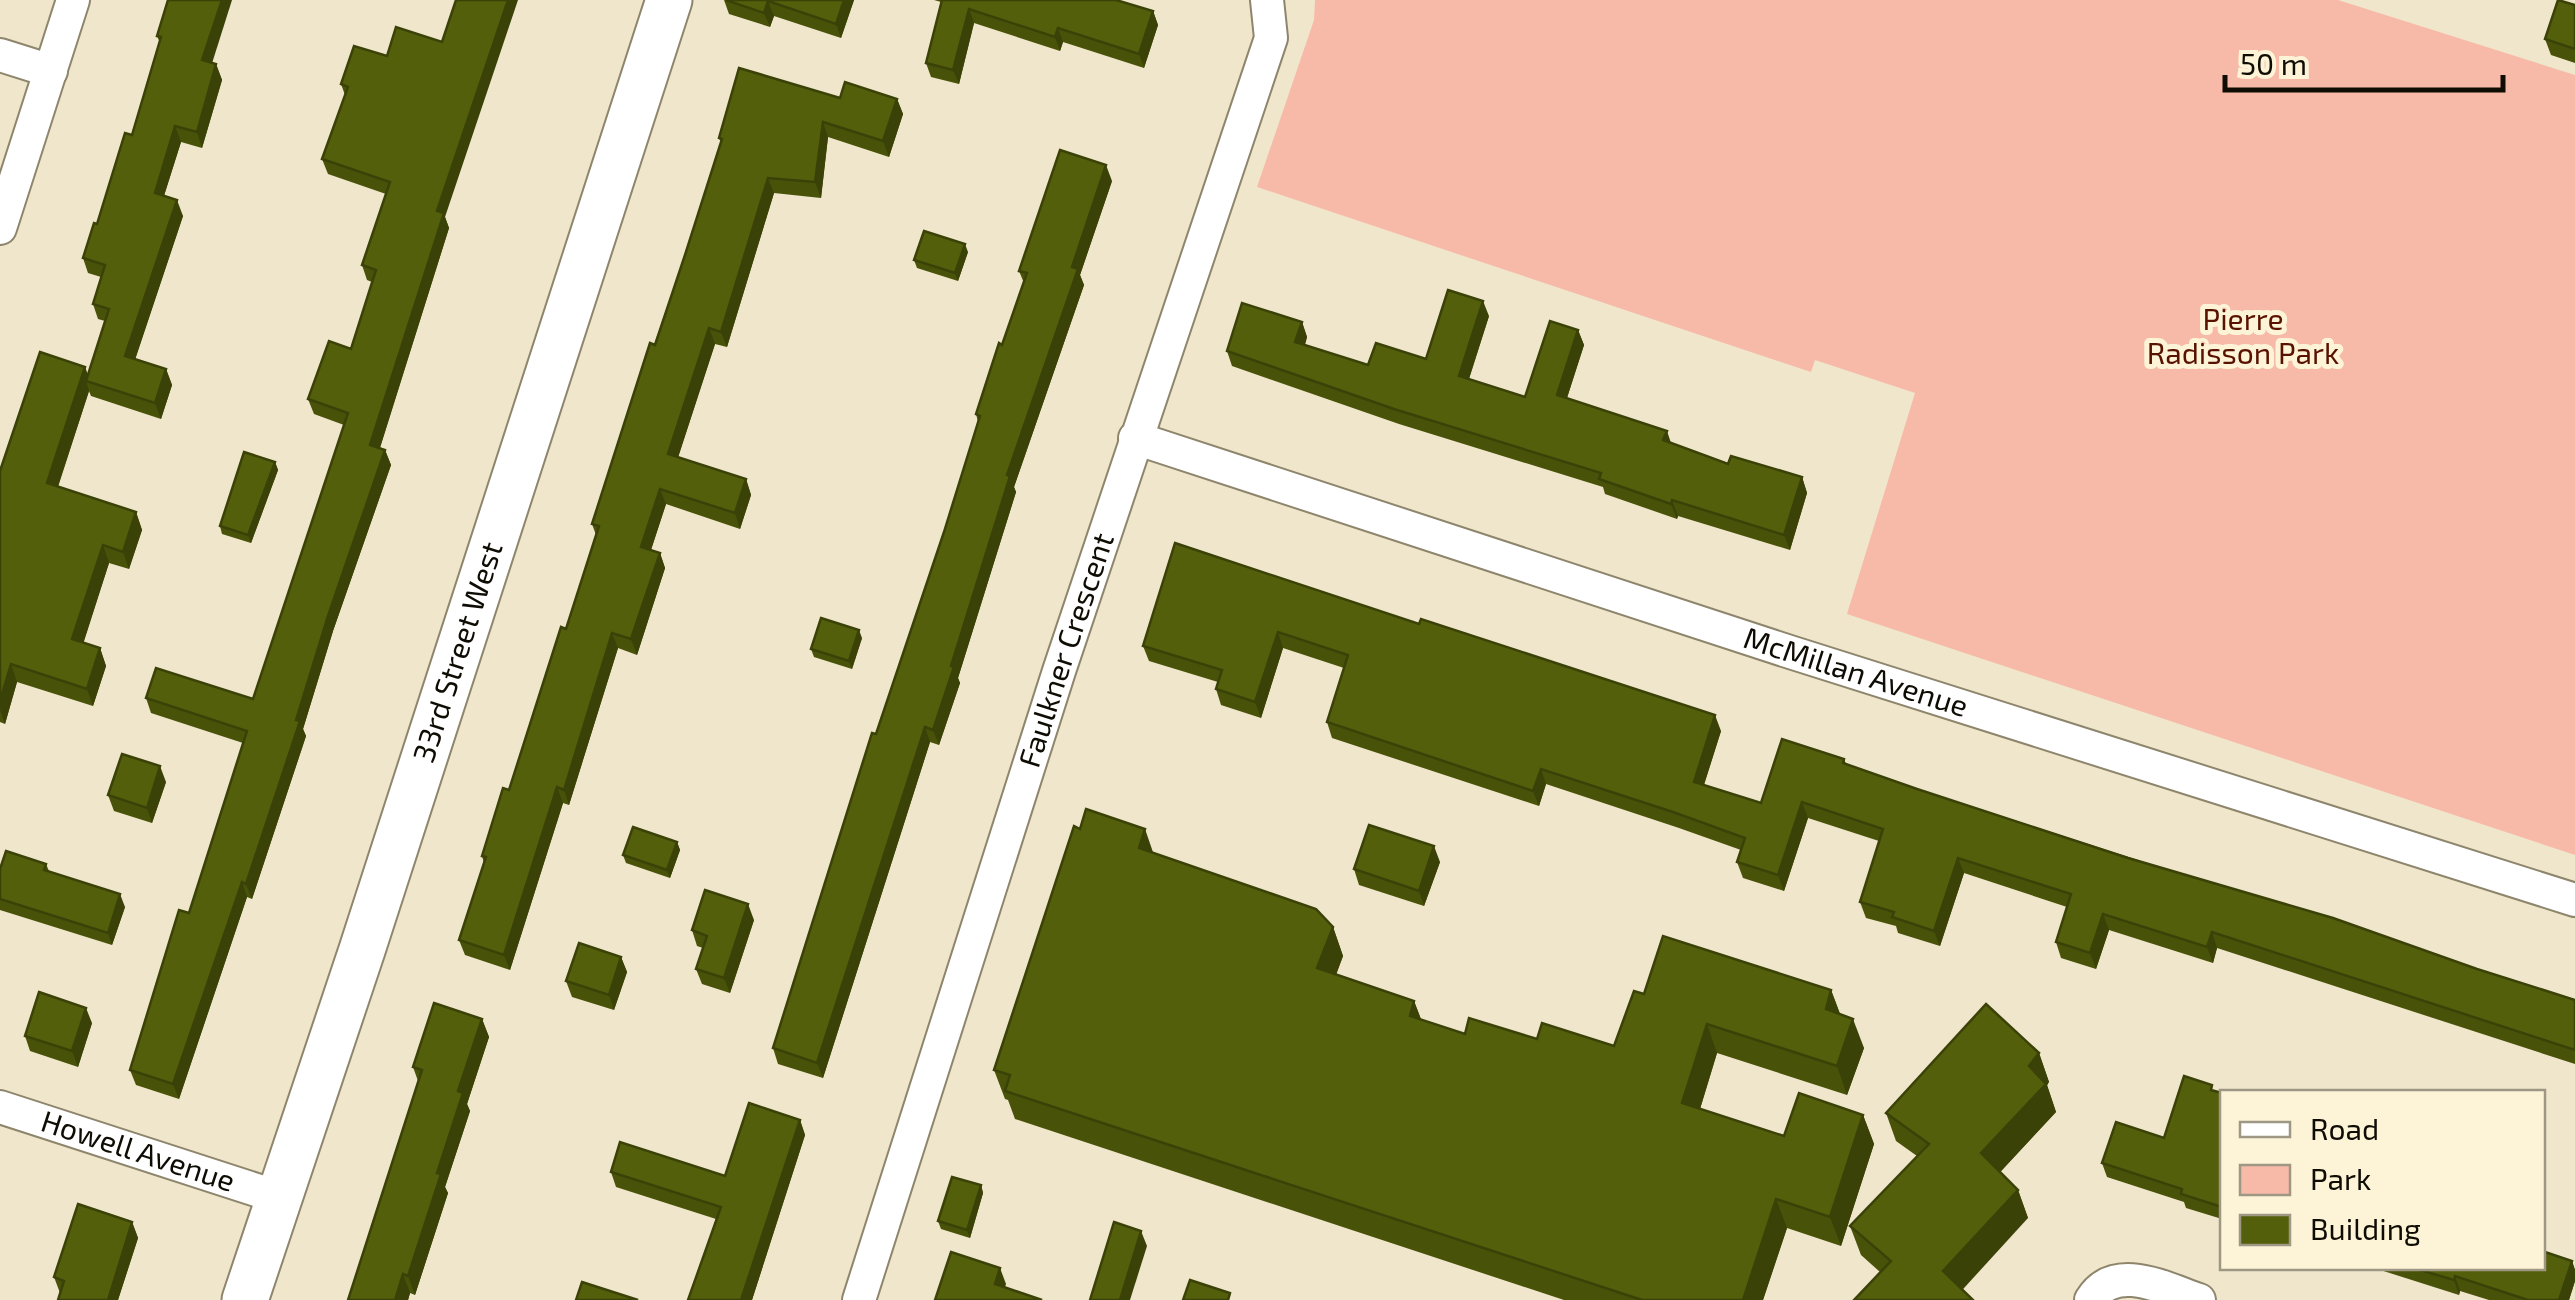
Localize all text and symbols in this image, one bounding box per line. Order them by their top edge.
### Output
scale bar [2225,30,2502,92]
text: 50 m [2240,45,2307,81]
park label: Pierre Radisson Park [2147,300,2339,370]
street label: Faulkner Crescent [1010,528,1120,771]
street label: 33rd Street West [404,537,509,766]
street label: McMillan Avenue [1740,618,1973,723]
legend [2220,1090,2545,1270]
street label: Howell Avenue [37,1102,240,1198]
text: Road [2310,1110,2379,1146]
text: Park [2310,1160,2371,1196]
text: Building [2310,1210,2421,1246]

